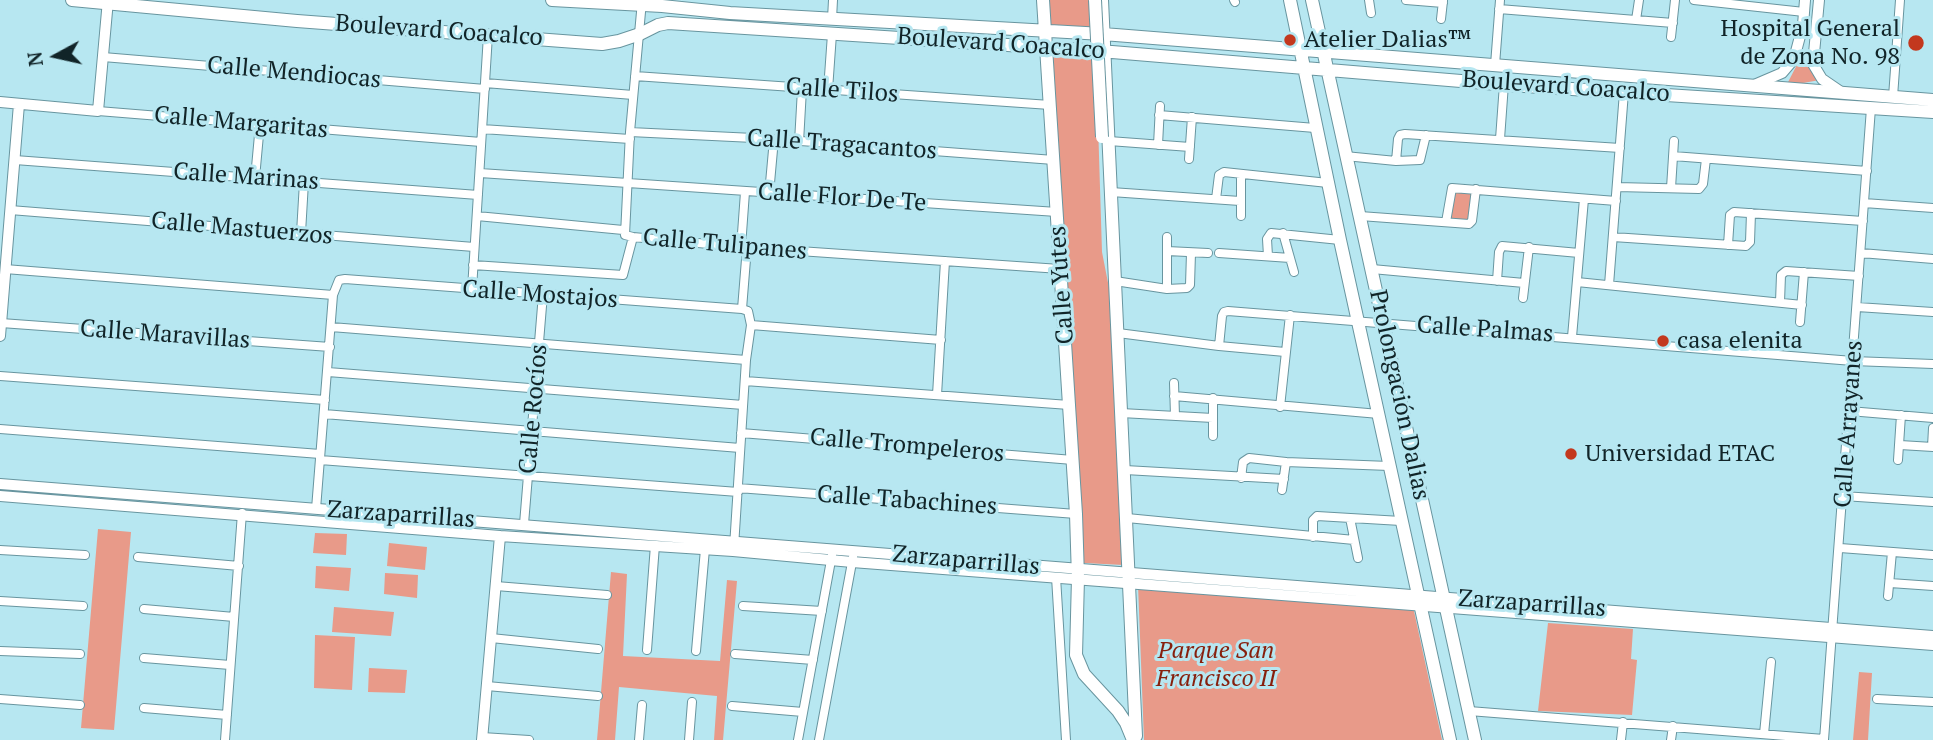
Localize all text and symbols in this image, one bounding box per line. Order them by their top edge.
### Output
street label: Boulevard Coacalco [334,9,544,53]
place label: Hospital General de Zona No. 98 [1721,15,1900,71]
north arrow [21,21,91,91]
street label: Boulevard Coacalco [896,22,1106,66]
place label: Atelier Dalias™ [1304,26,1472,54]
marker: Atelier Dalias™ [1282,32,1298,48]
marker: Hospital General de Zona No. 98 [1906,33,1926,53]
text: N [21,50,48,68]
street label: Calle Mendiocas [206,51,382,95]
street label: Boulevard Coacalco [1461,65,1671,109]
street label: Calle Tilos [785,73,899,109]
street label: Calle Margaritas [153,101,329,145]
street label: Calle Tragacantos [746,124,938,166]
street label: Calle Marinas [172,158,320,196]
street label: Calle Flor De Te [757,178,927,218]
street label: Calle Mastuerzos [150,207,334,251]
street label: Calle Tulipanes [642,223,808,267]
street label: Calle Yutes [1043,225,1081,345]
street label: Calle Mostajos [461,275,619,315]
street label: Prolongación Dalias [1363,287,1435,503]
street label: Calle Palmas [1416,311,1554,349]
street label: Calle Maravillas [79,315,251,355]
place label: casa elenita [1677,327,1803,355]
marker: casa elenita [1655,333,1671,349]
street label: Calle Arrayanes [1829,339,1869,509]
street label: Calle Rocíos [514,343,554,475]
street label: Calle Trompeleros [809,423,1005,469]
place label: Universidad ETAC [1585,440,1775,468]
marker: Universidad ETAC [1563,446,1579,462]
street label: Calle Tabachines [816,480,998,522]
street label: Zarzaparrillas [326,495,476,535]
street label: Zarzaparrillas [891,540,1041,582]
street label: Zarzaparrillas [1457,584,1607,624]
park label: Parque San Francisco II [1156,637,1276,693]

